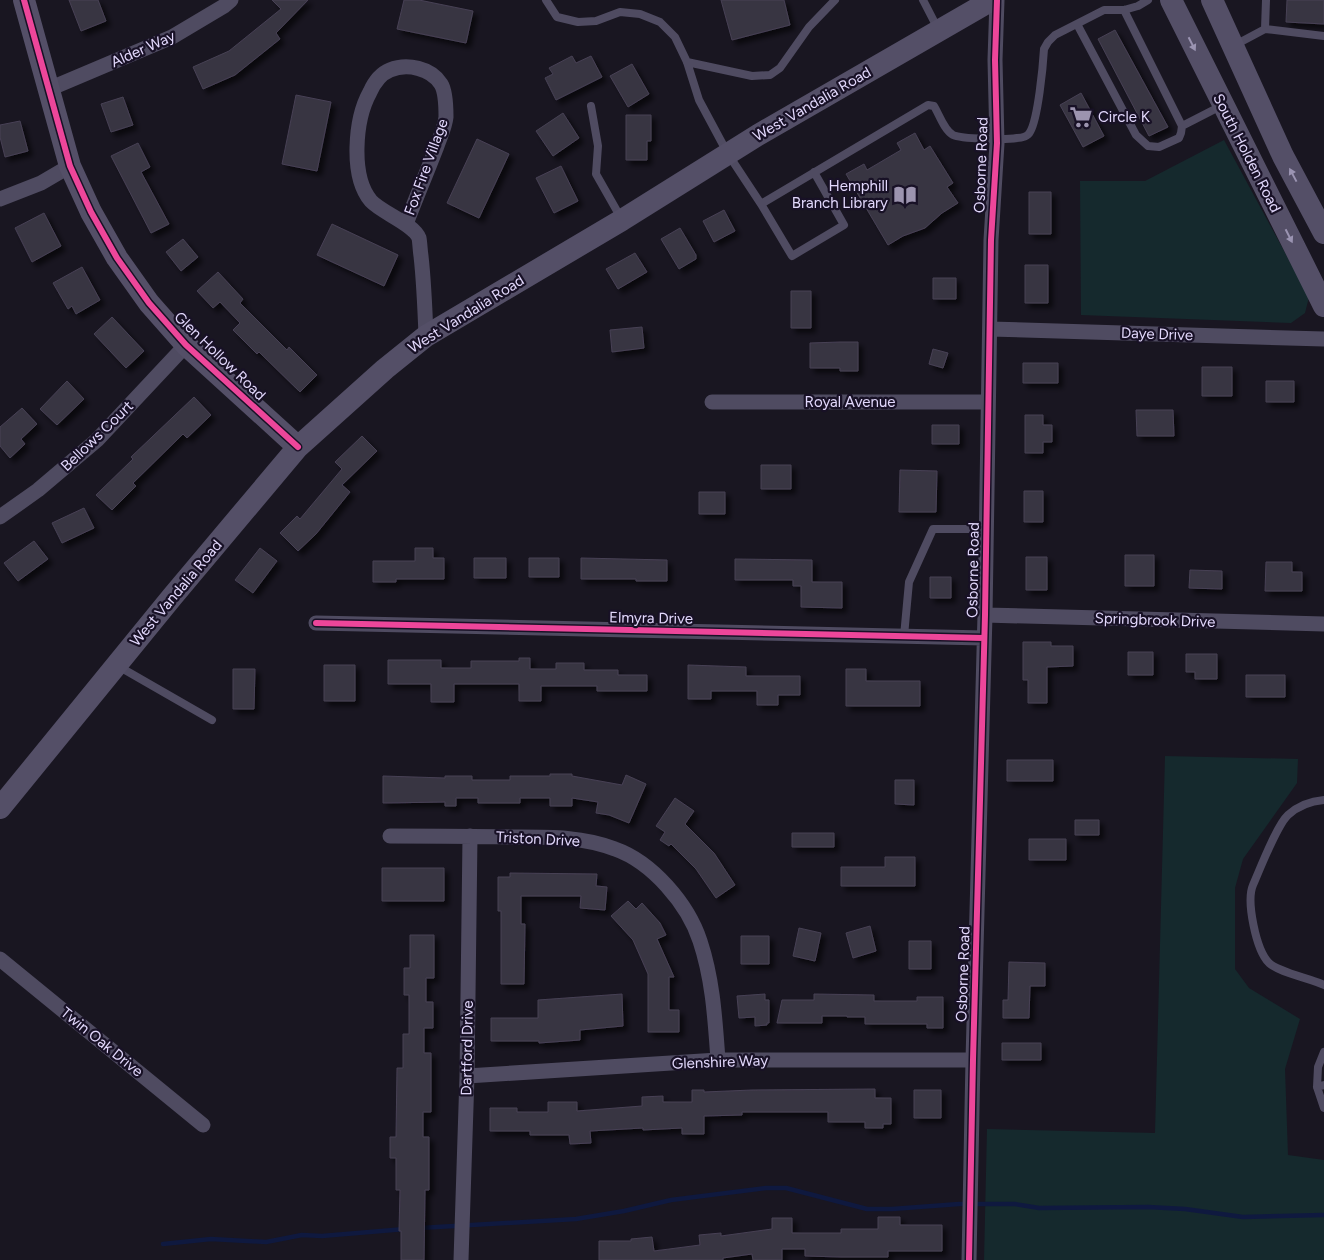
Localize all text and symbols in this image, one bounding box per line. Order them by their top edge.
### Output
street label: Alder Way [108,27,178,71]
one-way arrow [1188,36,1197,51]
street label: West Vandalia Road [750,63,874,145]
street label: South Holden Road [1209,91,1285,215]
supermarket icon: Circle K [1068,104,1094,130]
place label: Circle K [1098,108,1151,126]
street label: Fox Fire Village [400,116,452,218]
street label: Osborne Road [970,117,992,213]
one-way arrow [1289,168,1297,182]
place label: Hemphill Branch Library [792,177,888,212]
library icon: Hemphill Branch Library [892,182,918,208]
one-way arrow [1285,229,1293,243]
street label: West Vandalia Road [405,271,527,357]
street label: Glen Hollow Road [171,308,269,404]
street label: Daye Drive [1121,324,1193,344]
street label: Royal Avenue [805,393,896,411]
street label: Bellows Court [57,397,137,475]
street label: Osborne Road [963,522,983,618]
street label: West Vandalia Road [126,536,226,650]
street label: Elmyra Drive [609,608,693,628]
street label: Springbrook Drive [1094,609,1216,631]
street label: Triston Drive [495,828,581,850]
street label: Osborne Road [952,926,974,1022]
street label: Dartford Drive [457,1000,477,1096]
street label: Twin Oak Drive [57,1003,147,1081]
street label: Glenshire Way [672,1051,769,1073]

